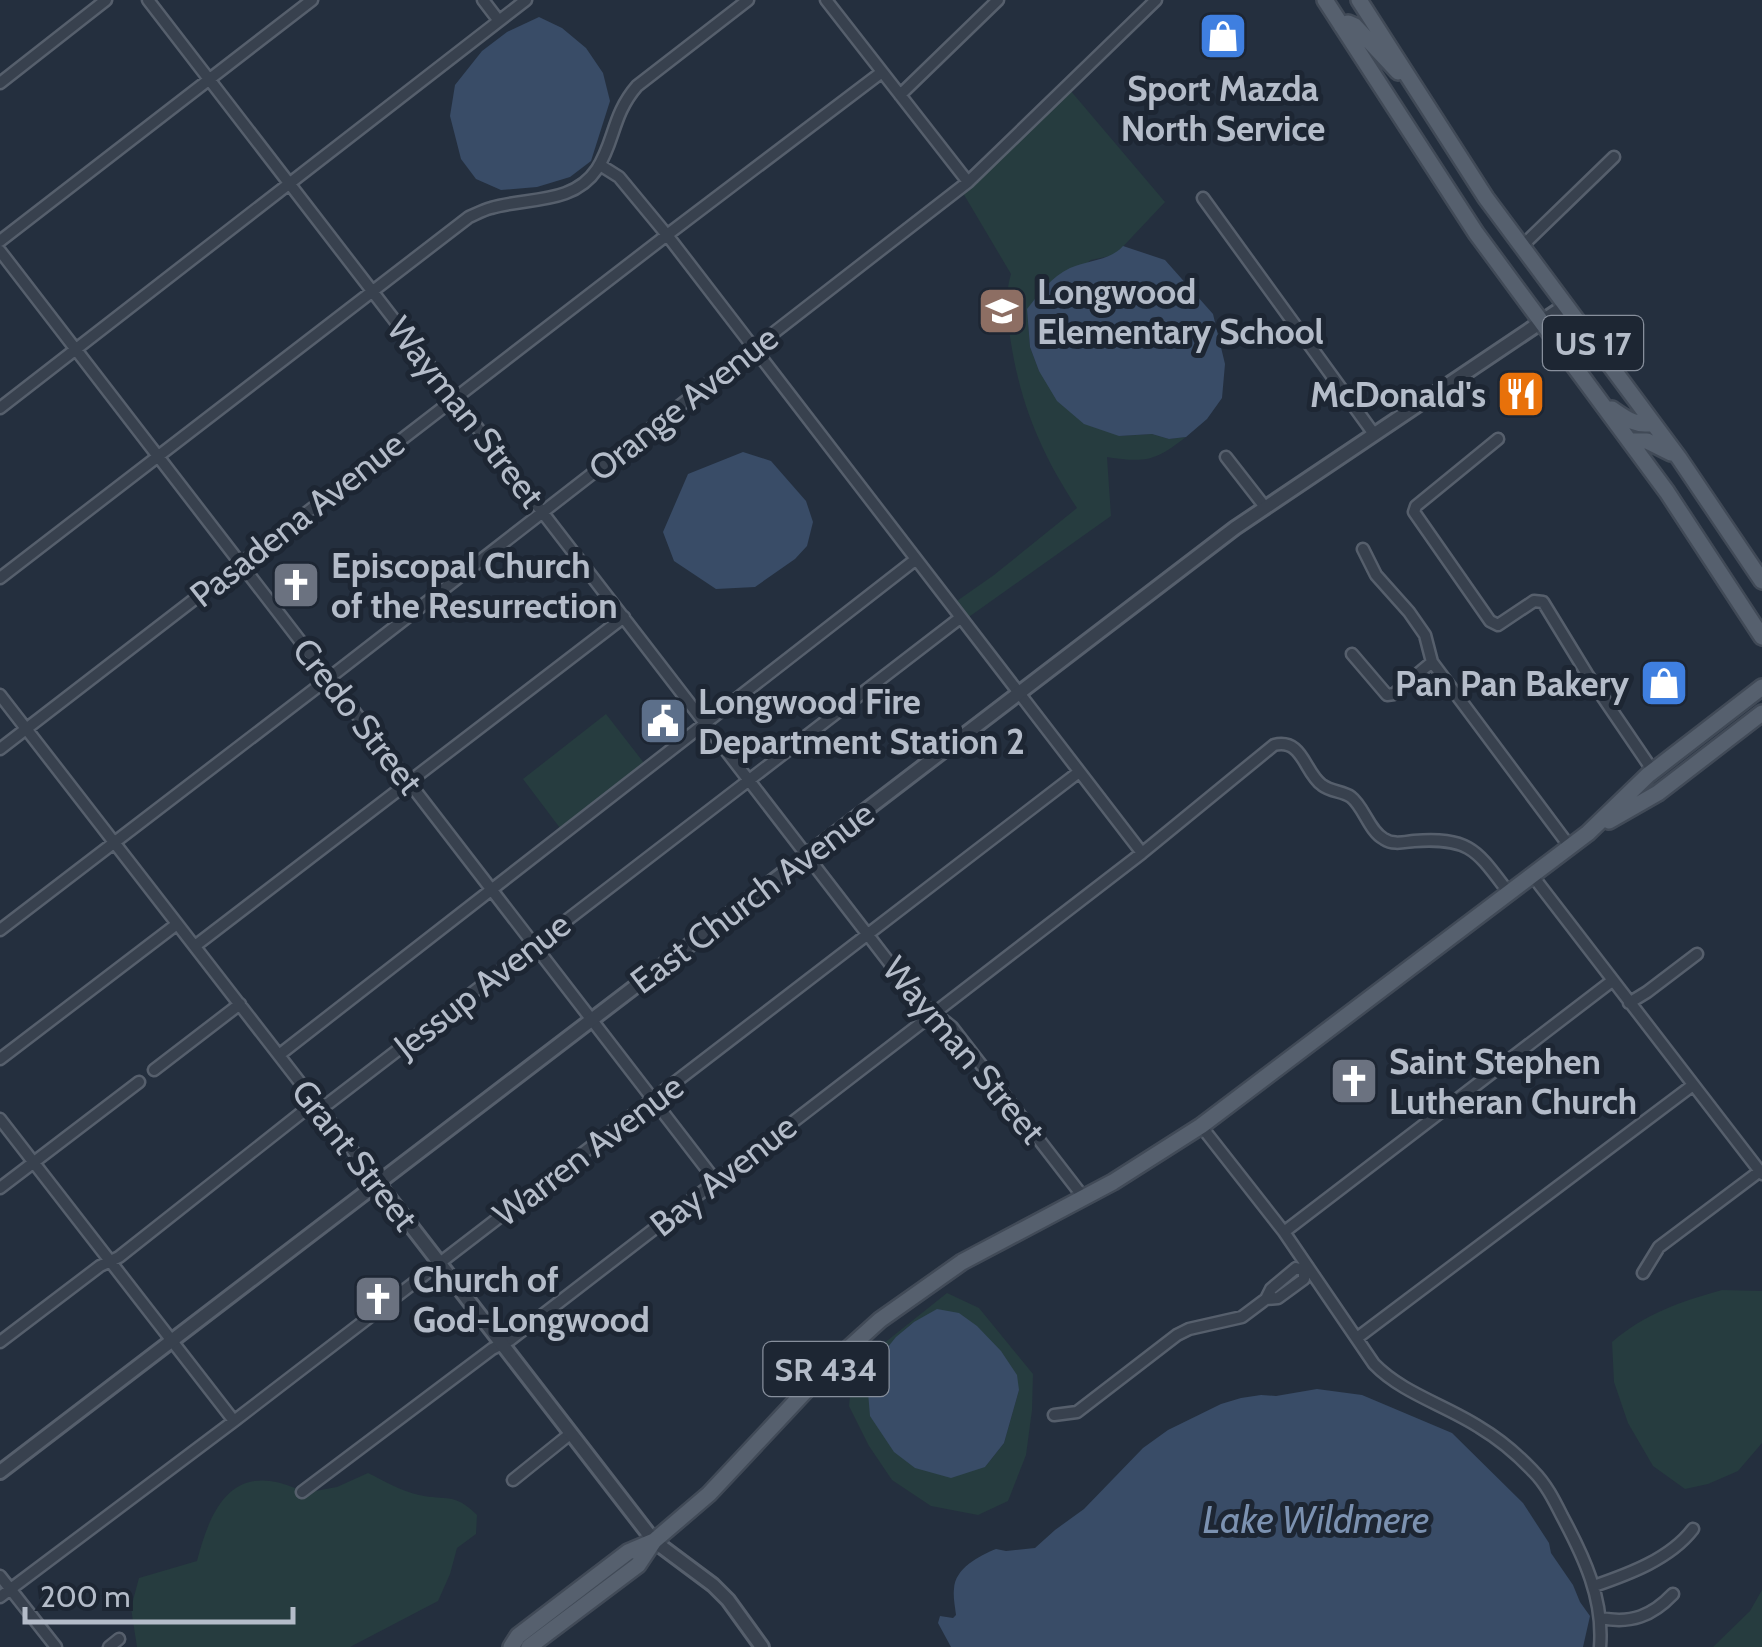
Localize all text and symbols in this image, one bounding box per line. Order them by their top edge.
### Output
shop icon: Sport Mazda North Service [1197,10,1249,62]
place label: Sport Mazda North Service [1121,67,1325,150]
place label: Longwood Elementary School [1037,270,1324,353]
school or university icon: Longwood Elementary School [976,285,1028,337]
street label: Wayman Street [378,308,554,516]
street label: Orange Avenue [580,316,786,490]
road number: US 17 [1543,316,1643,370]
restaurant icon: McDonald's [1495,368,1547,420]
place label: McDonald's [1310,373,1486,416]
street label: Pasadena Avenue [181,422,413,616]
place label: Episcopal Church of the Resurrection [331,544,618,627]
church icon: Episcopal Church of the Resurrection [270,559,322,611]
street label: Credo Street [284,629,432,803]
shop icon: Pan Pan Bakery [1638,657,1690,709]
place label: Pan Pan Bakery [1395,662,1629,705]
place label: Longwood Fire Department Station 2 [698,680,1025,763]
public building icon: Longwood Fire Department Station 2 [637,695,689,747]
street label: East Church Avenue [622,791,882,1003]
street label: Jessup Avenue [384,903,579,1068]
street label: Wayman Street [873,948,1055,1152]
place label: Saint Stephen Lutheran Church [1389,1040,1637,1123]
church icon: Saint Stephen Lutheran Church [1328,1055,1380,1107]
street label: Warren Avenue [485,1065,691,1235]
street label: Grant Street [283,1071,427,1239]
street label: Bay Avenue [641,1105,805,1245]
place label: Church of God-Longwood [413,1258,650,1341]
church icon: Church of God-Longwood [352,1273,404,1325]
road number: SR 434 [764,1342,888,1396]
water label: Lake Wildmere [1202,1496,1430,1543]
scale bar [25,1562,292,1624]
text: 200 m [40,1578,131,1615]

